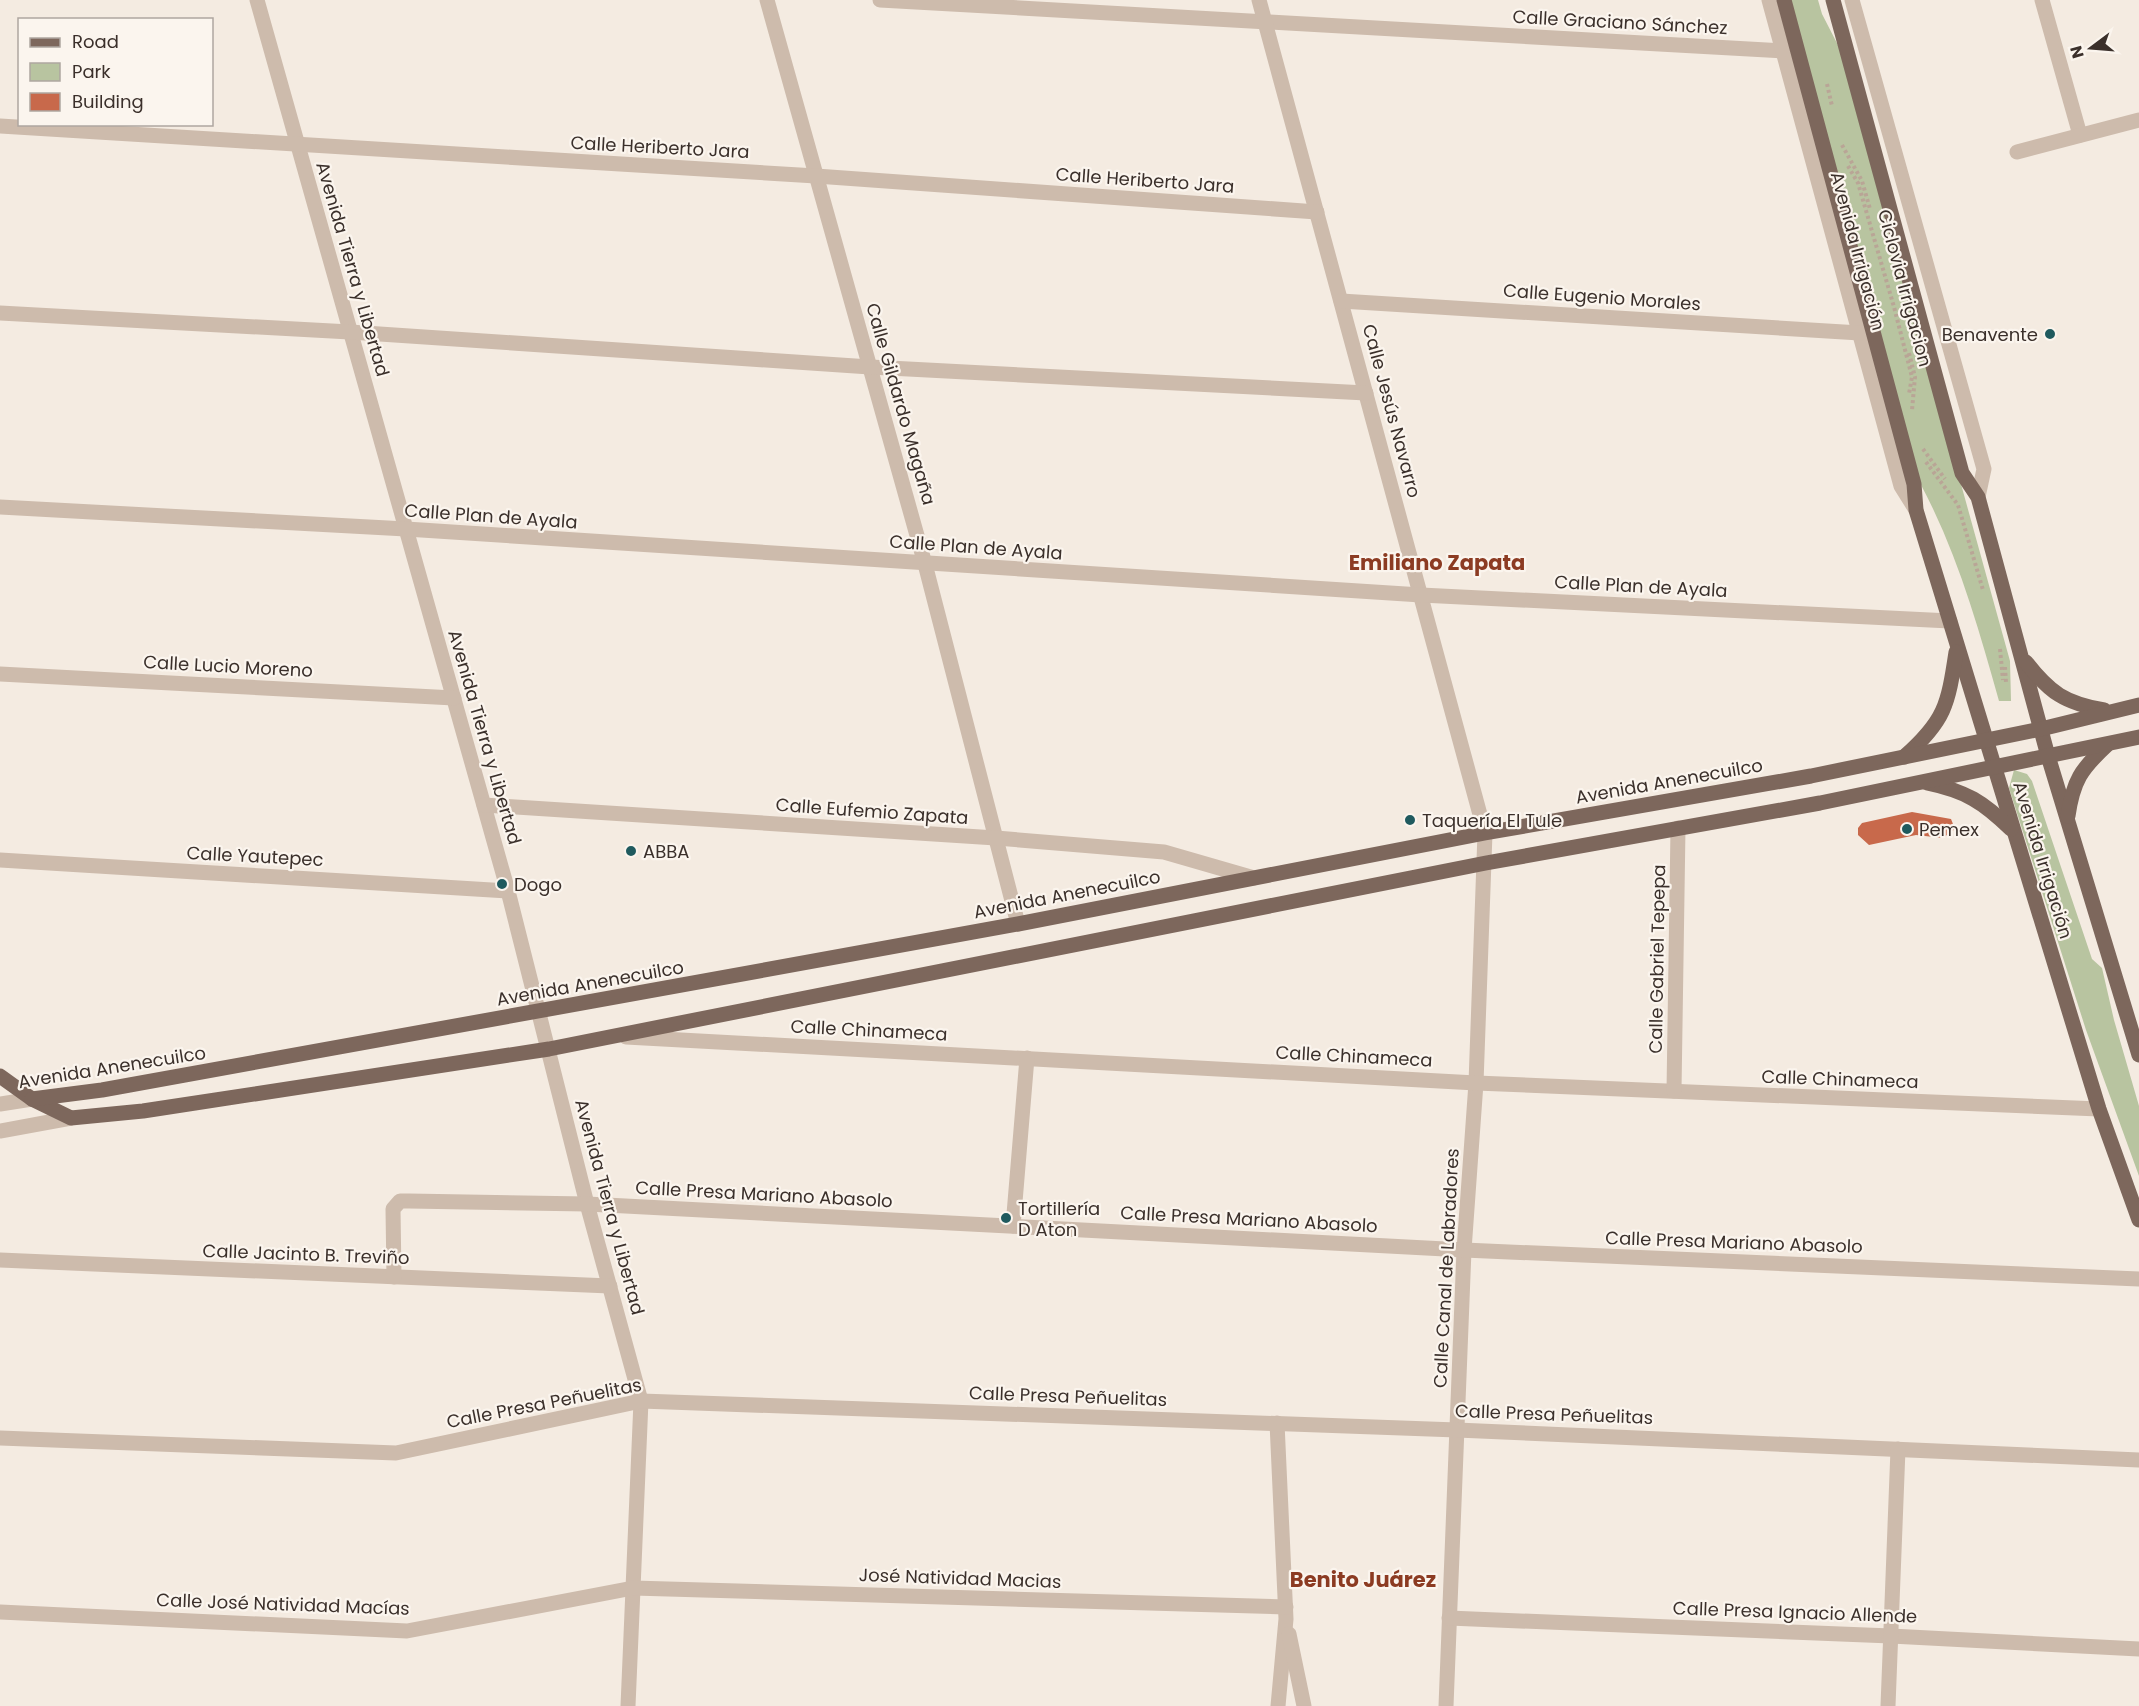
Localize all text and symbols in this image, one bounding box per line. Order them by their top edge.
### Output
street label: Calle Graciano Sánchez [1512,4,1728,40]
legend [18,18,213,126]
north arrow [2061,18,2121,78]
text: Road [72,29,119,54]
text: N [2064,43,2090,61]
text: Park [72,59,111,84]
text: Building [72,89,144,114]
street label: Calle Heriberto Jara [570,130,750,164]
street label: Avenida Tierra y Libertad [310,159,396,379]
street label: Calle Heriberto Jara [1055,161,1235,199]
street label: Avenida Irrigación [1825,169,1891,333]
street label: Ciclovia Irrigacion [1872,207,1938,369]
street label: Calle Eugenio Morales [1502,278,1702,316]
street label: Calle Gildardo Magaña [860,300,942,508]
street label: Calle Jesús Navarro [1357,321,1427,501]
place label: Benavente [1942,322,2038,347]
marker: Benavente [2043,327,2057,341]
street label: Calle Plan de Ayala [404,497,578,535]
street label: Calle Plan de Ayala [889,528,1063,566]
district label: Emiliano Zapata [1349,548,1525,577]
street label: Calle Plan de Ayala [1554,569,1728,603]
street label: Avenida Tierra y Libertad [442,627,528,847]
street label: Calle Lucio Moreno [143,649,313,683]
street label: Avenida Anenecuilco [1573,752,1765,810]
street label: Avenida Irrigación [2007,778,2079,942]
street label: Calle Eufemio Zapata [775,792,969,830]
place label: Taquería El Tule [1422,808,1562,833]
marker: Taquería El Tule [1403,813,1417,827]
place label: Pemex [1919,817,1979,842]
marker: Pemex [1900,822,1914,836]
place label: ABBA [643,839,689,864]
street label: Calle Yautepec [186,840,324,872]
marker: ABBA [624,844,638,858]
street label: Avenida Anenecuilco [971,864,1163,924]
street label: Calle Gabriel Tepepa [1643,864,1671,1054]
place label: Dogo [514,872,562,897]
marker: Dogo [495,877,509,891]
street label: Avenida Anenecuilco [494,954,686,1012]
street label: Calle Chinameca [790,1013,948,1047]
street label: Calle Chinameca [1275,1039,1433,1073]
street label: Avenida Anenecuilco [16,1040,208,1094]
street label: Calle Chinameca [1761,1064,1919,1094]
street label: Avenida Tierra y Libertad [569,1096,651,1318]
street label: Calle Canal de Labradores [1427,1148,1465,1388]
street label: Calle Presa Mariano Abasolo [635,1175,893,1213]
place label: Tortillería D Aton [1018,1196,1100,1242]
street label: Calle Presa Mariano Abasolo [1120,1200,1378,1238]
marker: Tortillería D Aton [999,1211,1013,1225]
street label: Calle Presa Mariano Abasolo [1605,1225,1863,1259]
street label: Calle Jacinto B. Treviño [202,1238,410,1270]
street label: Calle Presa Peñuelitas [444,1372,644,1434]
street label: Calle Presa Peñuelitas [968,1380,1168,1412]
street label: Calle Presa Peñuelitas [1454,1398,1654,1430]
street label: José Natividad Macias [858,1562,1062,1594]
district label: Benito Juárez [1290,1565,1436,1594]
street label: Calle José Natividad Macías [156,1587,410,1621]
street label: Calle Presa Ignacio Allende [1672,1595,1918,1629]

